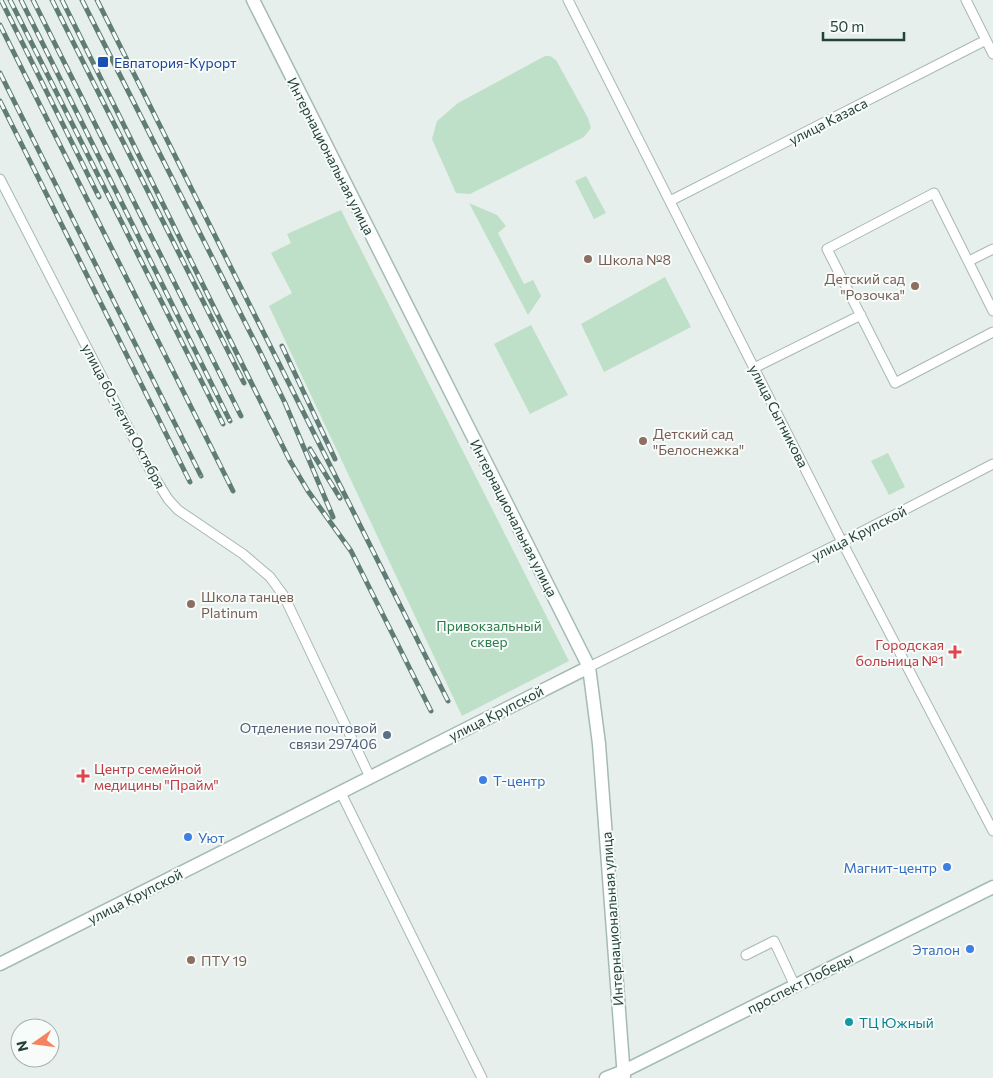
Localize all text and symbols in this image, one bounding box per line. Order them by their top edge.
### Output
scale bar [823,10,904,42]
text: 50 m [830,17,864,35]
place label: Евпатория-Курорт [114,54,237,71]
marker: Евпатория-Курорт [96,55,110,69]
street label: Интернациональная улица [284,74,378,238]
street label: улица Казаса [786,94,870,148]
place label: Школа №8 [598,251,671,268]
marker: Школа №8 [582,253,594,265]
place label: Детский сад "Розочка" [825,270,905,303]
marker: Детский сад "Розочка" [909,280,921,292]
street label: улица 60-летия Октября [79,341,169,491]
street label: улица Сытникова [746,362,812,470]
place label: Детский сад "Белоснежка" [653,425,744,458]
marker: Детский сад "Белоснежка" [637,435,649,447]
street label: Интернациональная улица [467,436,561,600]
street label: улица Крупской [809,502,909,564]
place label: Школа танцев Platinum [201,588,294,621]
marker: Школа танцев Platinum [185,598,197,610]
park label: Привокзальный сквер [436,617,542,650]
place label: Городская больница №1 [855,636,944,669]
marker: Городская больница №1 [948,645,962,659]
street label: улица Крупской [446,682,546,744]
place label: Отделение почтовой связи 297406 [240,719,377,752]
marker: Отделение почтовой связи 297406 [381,729,393,741]
place label: Центр семейной медицины "Прайм" [94,760,219,793]
marker: Центр семейной медицины "Прайм" [76,769,90,783]
place label: Т-центр [493,772,545,789]
marker: Т-центр [477,774,489,786]
place label: Уют [198,829,225,846]
marker: Уют [182,831,194,843]
street label: Интернациональная улица [597,831,627,1007]
place label: Магнит-центр [844,859,937,876]
marker: Магнит-центр [941,861,953,873]
street label: улица Крупской [85,865,185,927]
place label: Эталон [912,941,960,958]
marker: Эталон [964,943,976,955]
street label: проспект Победы [744,949,856,1017]
place label: ПТУ 19 [201,952,247,969]
marker: ПТУ 19 [185,954,197,966]
place label: ТЦ Южный [859,1014,934,1031]
marker: ТЦ Южный [843,1016,855,1028]
north arrow [10,1018,60,1068]
text: N [12,1039,31,1053]

